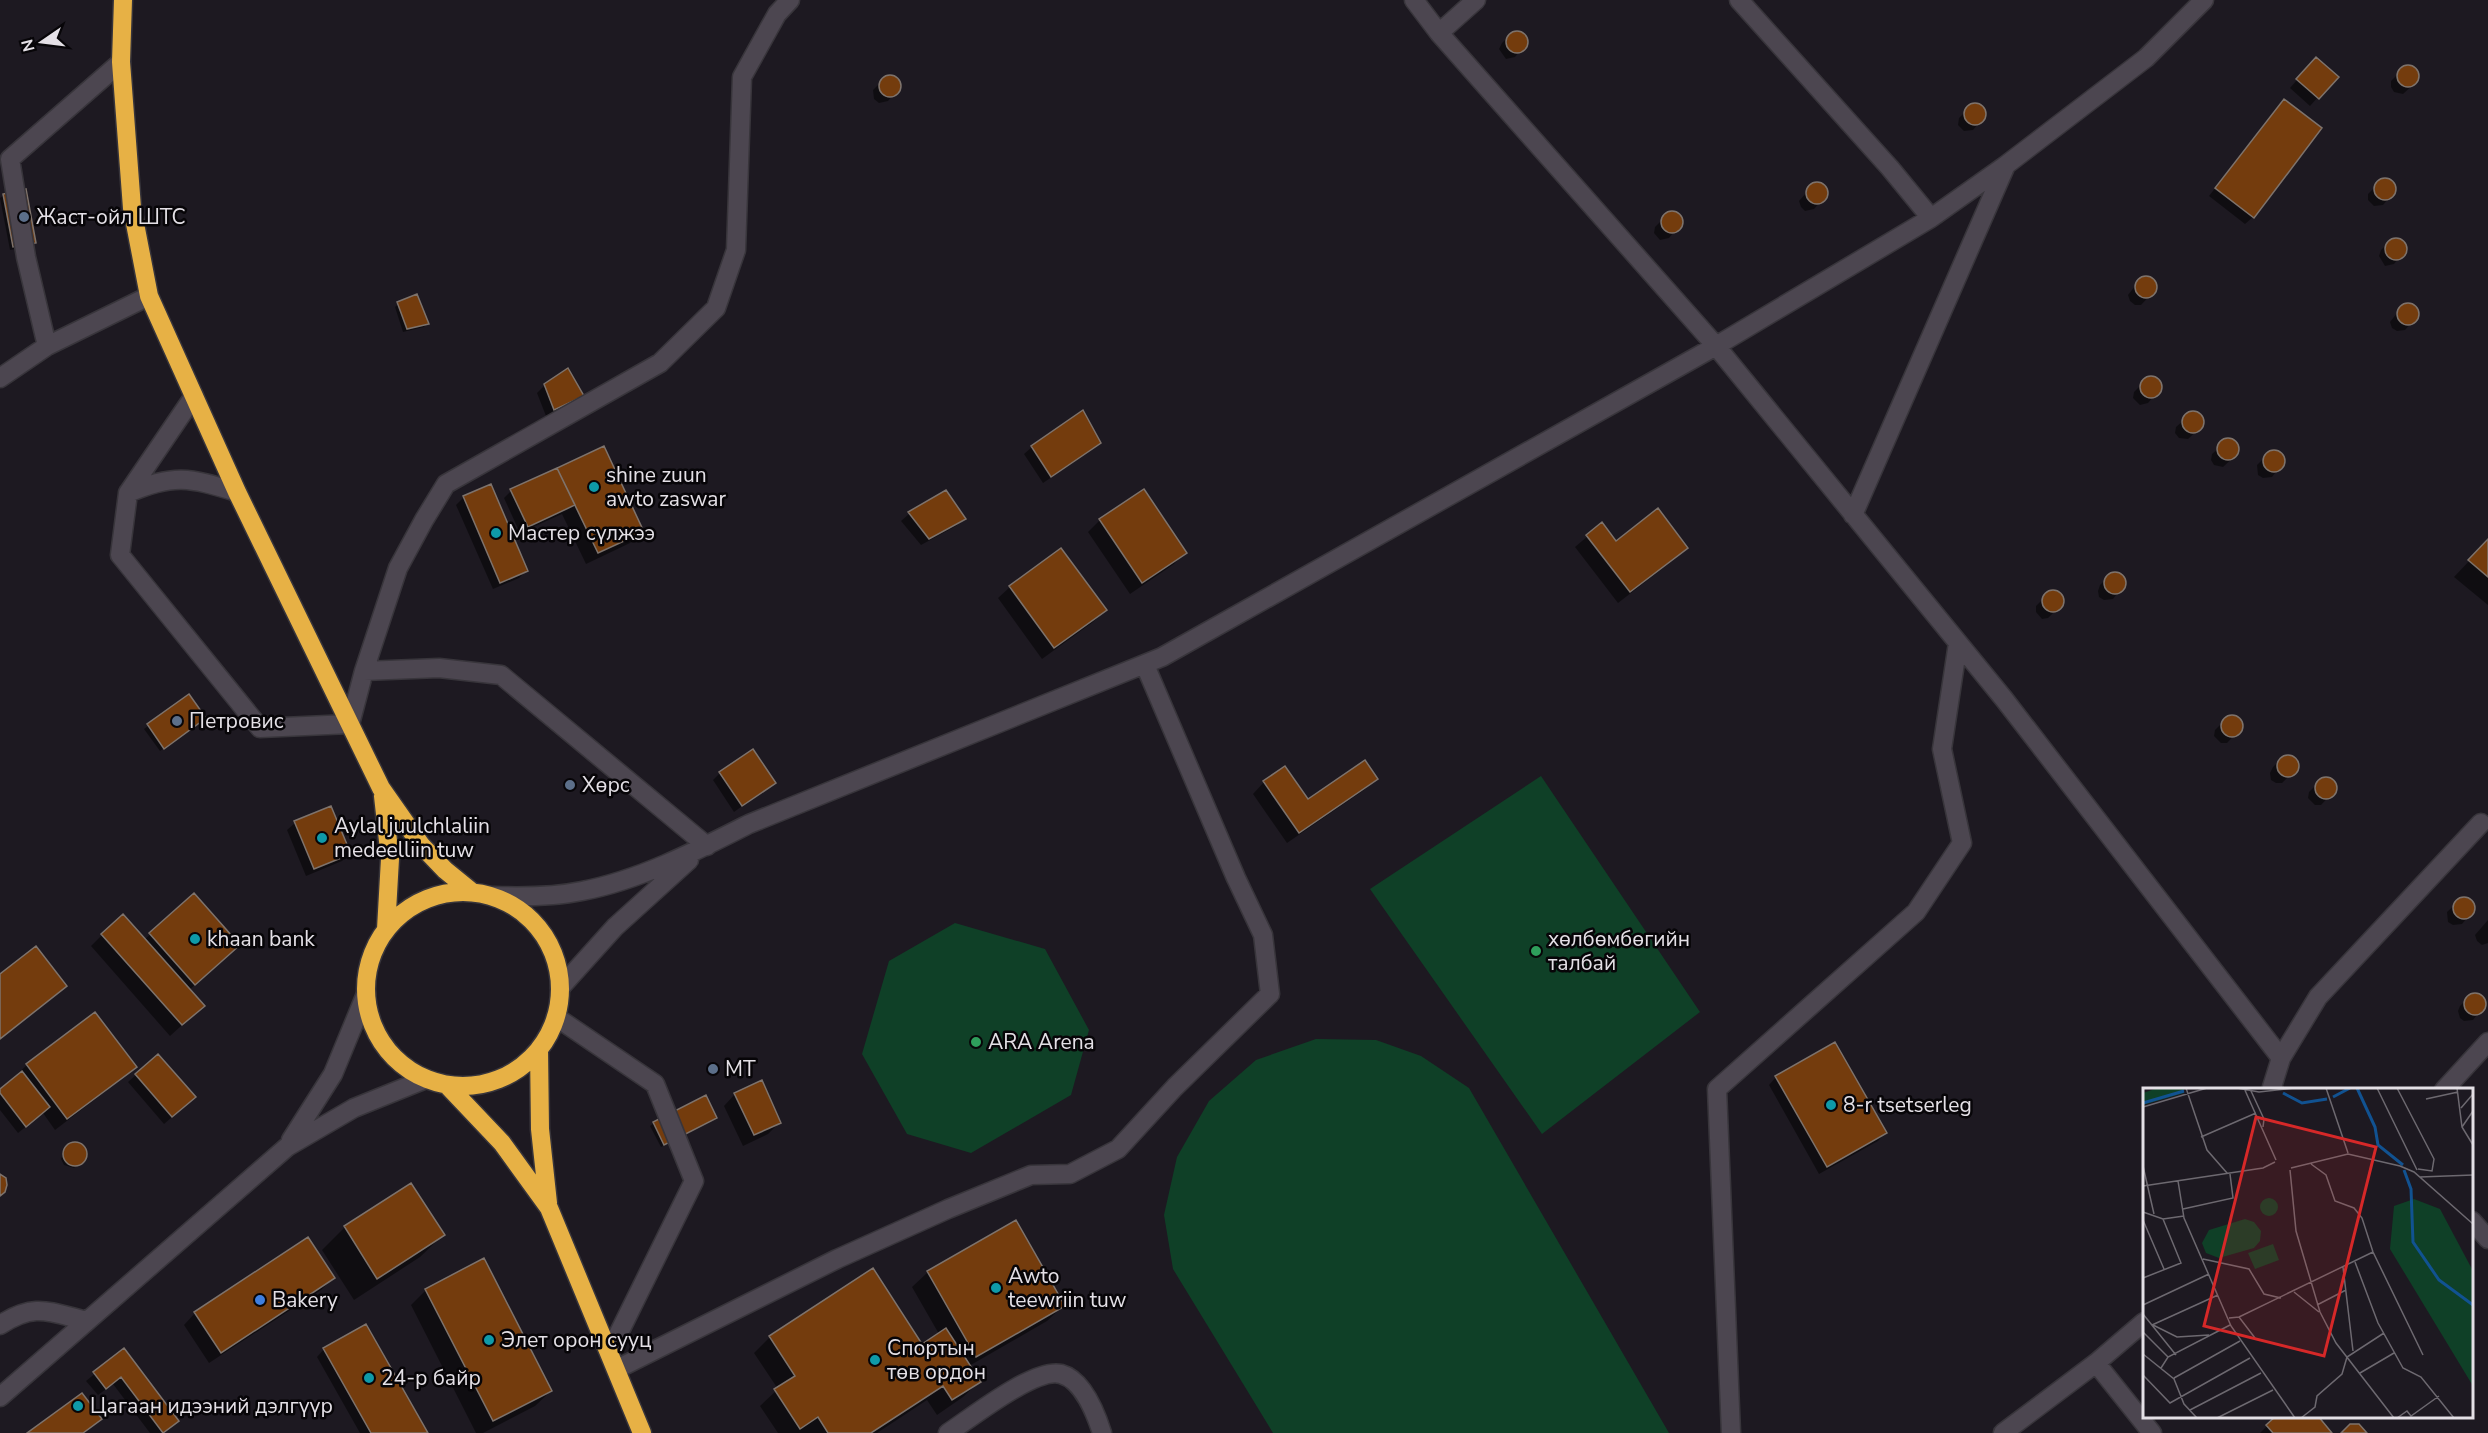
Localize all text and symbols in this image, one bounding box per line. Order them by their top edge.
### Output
north arrow [12,12,72,72]
text: N [16,37,41,54]
place label: Жаст-ойл ШТС [36,203,186,231]
marker: Жаст-ойл ШТС [17,210,31,224]
place label: shine zuun awto zaswar [606,461,726,513]
marker: shine zuun awto zaswar [587,480,601,494]
place label: Мастер сүлжээ [508,519,655,547]
marker: Мастер сүлжээ [489,526,503,540]
place label: Петровис [189,707,284,735]
marker: Петровис [170,714,184,728]
place label: Хөрс [582,771,630,799]
marker: Хөрс [563,778,577,792]
place label: Aylal juulchlaliin medeelliin tuw [334,812,490,864]
marker: Aylal juulchlaliin medeelliin tuw [315,831,329,845]
place label: khaan bank [207,925,315,953]
place label: хөлбөмбөгийн талбай [1548,925,1690,977]
marker: khaan bank [188,932,202,946]
marker: хөлбөмбөгийн талбай [1529,944,1543,958]
place label: ARA Arena [988,1028,1095,1056]
marker: ARA Arena [969,1035,983,1049]
place label: MT [725,1055,756,1083]
marker: MT [706,1062,720,1076]
inset map [2143,1088,2473,1418]
place label: 8-r tsetserleg [1843,1091,1972,1119]
marker: 8-r tsetserleg [1824,1098,1838,1112]
place label: Awto teewriin tuw [1008,1262,1127,1314]
marker: Awto teewriin tuw [989,1281,1003,1295]
place label: Bakery [272,1286,338,1314]
marker: Bakery [253,1293,267,1307]
place label: Элет орон сууц [501,1326,652,1354]
marker: Элет орон сууц [482,1333,496,1347]
place label: Спортын төв ордон [887,1334,986,1386]
marker: Спортын төв ордон [868,1353,882,1367]
place label: 24-р байр [381,1364,481,1392]
marker: 24-р байр [362,1371,376,1385]
place label: Цагаан идээний дэлгүүр [90,1392,333,1420]
marker: Цагаан идээний дэлгүүр [71,1399,85,1413]

